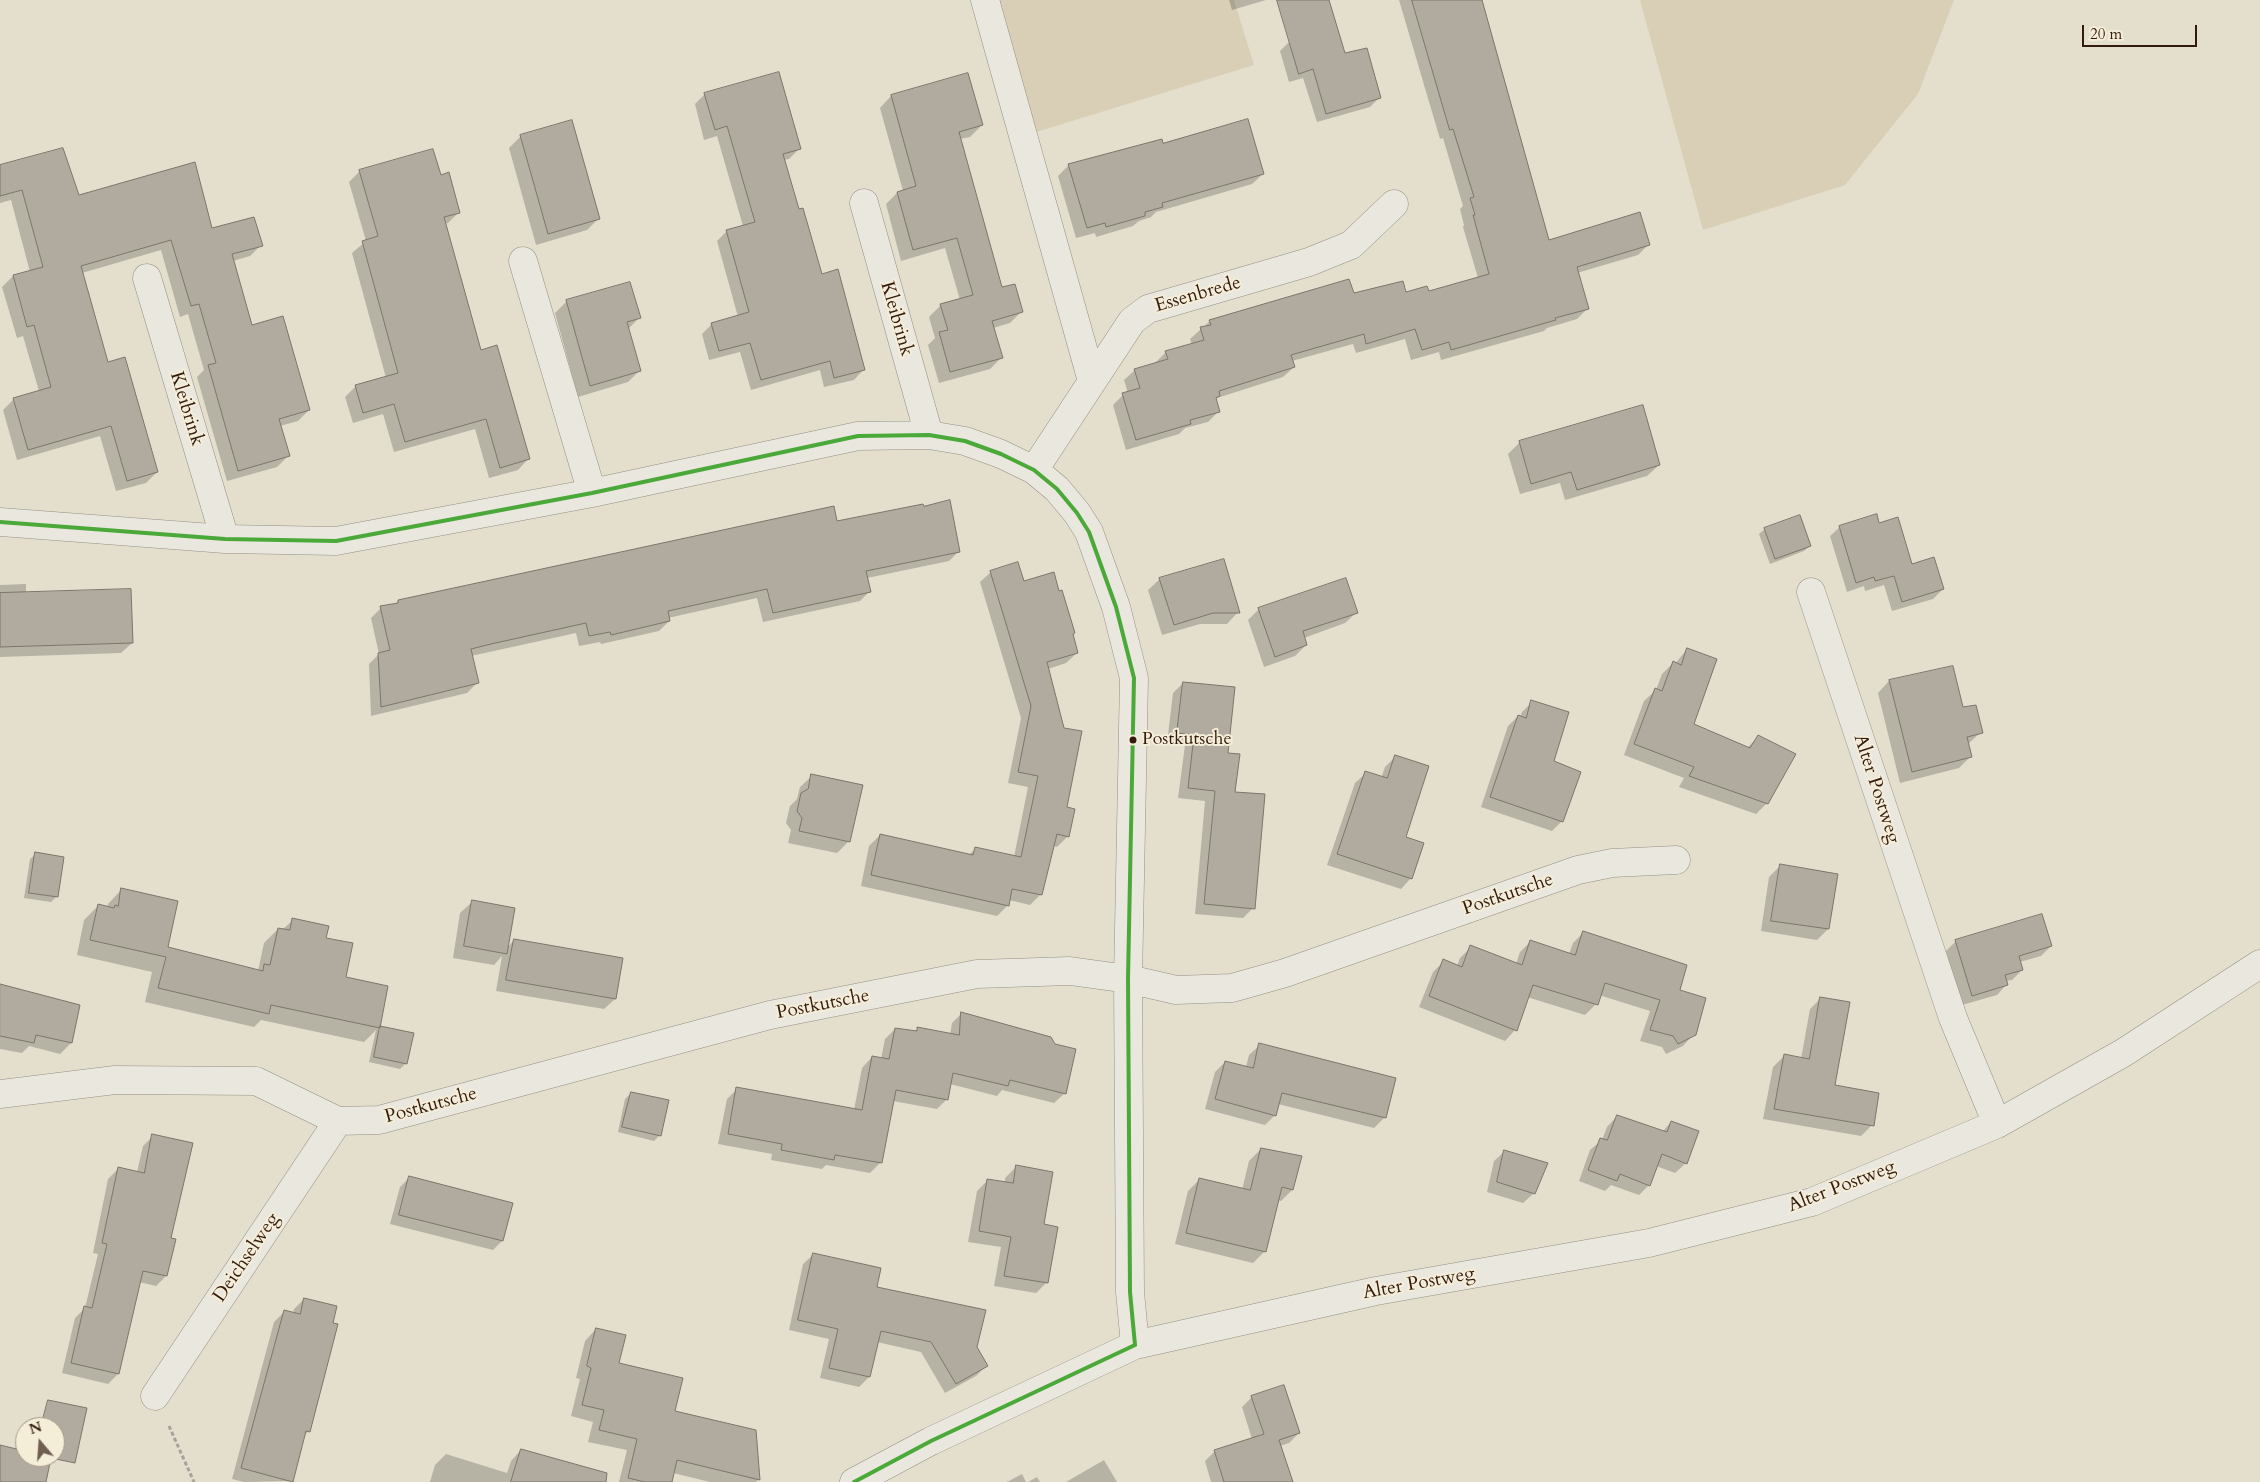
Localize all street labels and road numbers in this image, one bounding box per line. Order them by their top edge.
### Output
street label: Essenbrede [1152,272,1244,318]
street label: Kleibrink [875,279,917,359]
street label: Kleibrink [164,369,208,449]
street label: Alter Postweg [1848,732,1904,846]
street label: Postkutsche [1460,869,1556,921]
street label: Postkutsche [774,985,872,1025]
street label: Postkutsche [382,1083,480,1129]
street label: Alter Postweg [1785,1156,1899,1218]
street label: Deichselweg [209,1209,285,1307]
street label: Alter Postweg [1361,1263,1477,1305]

